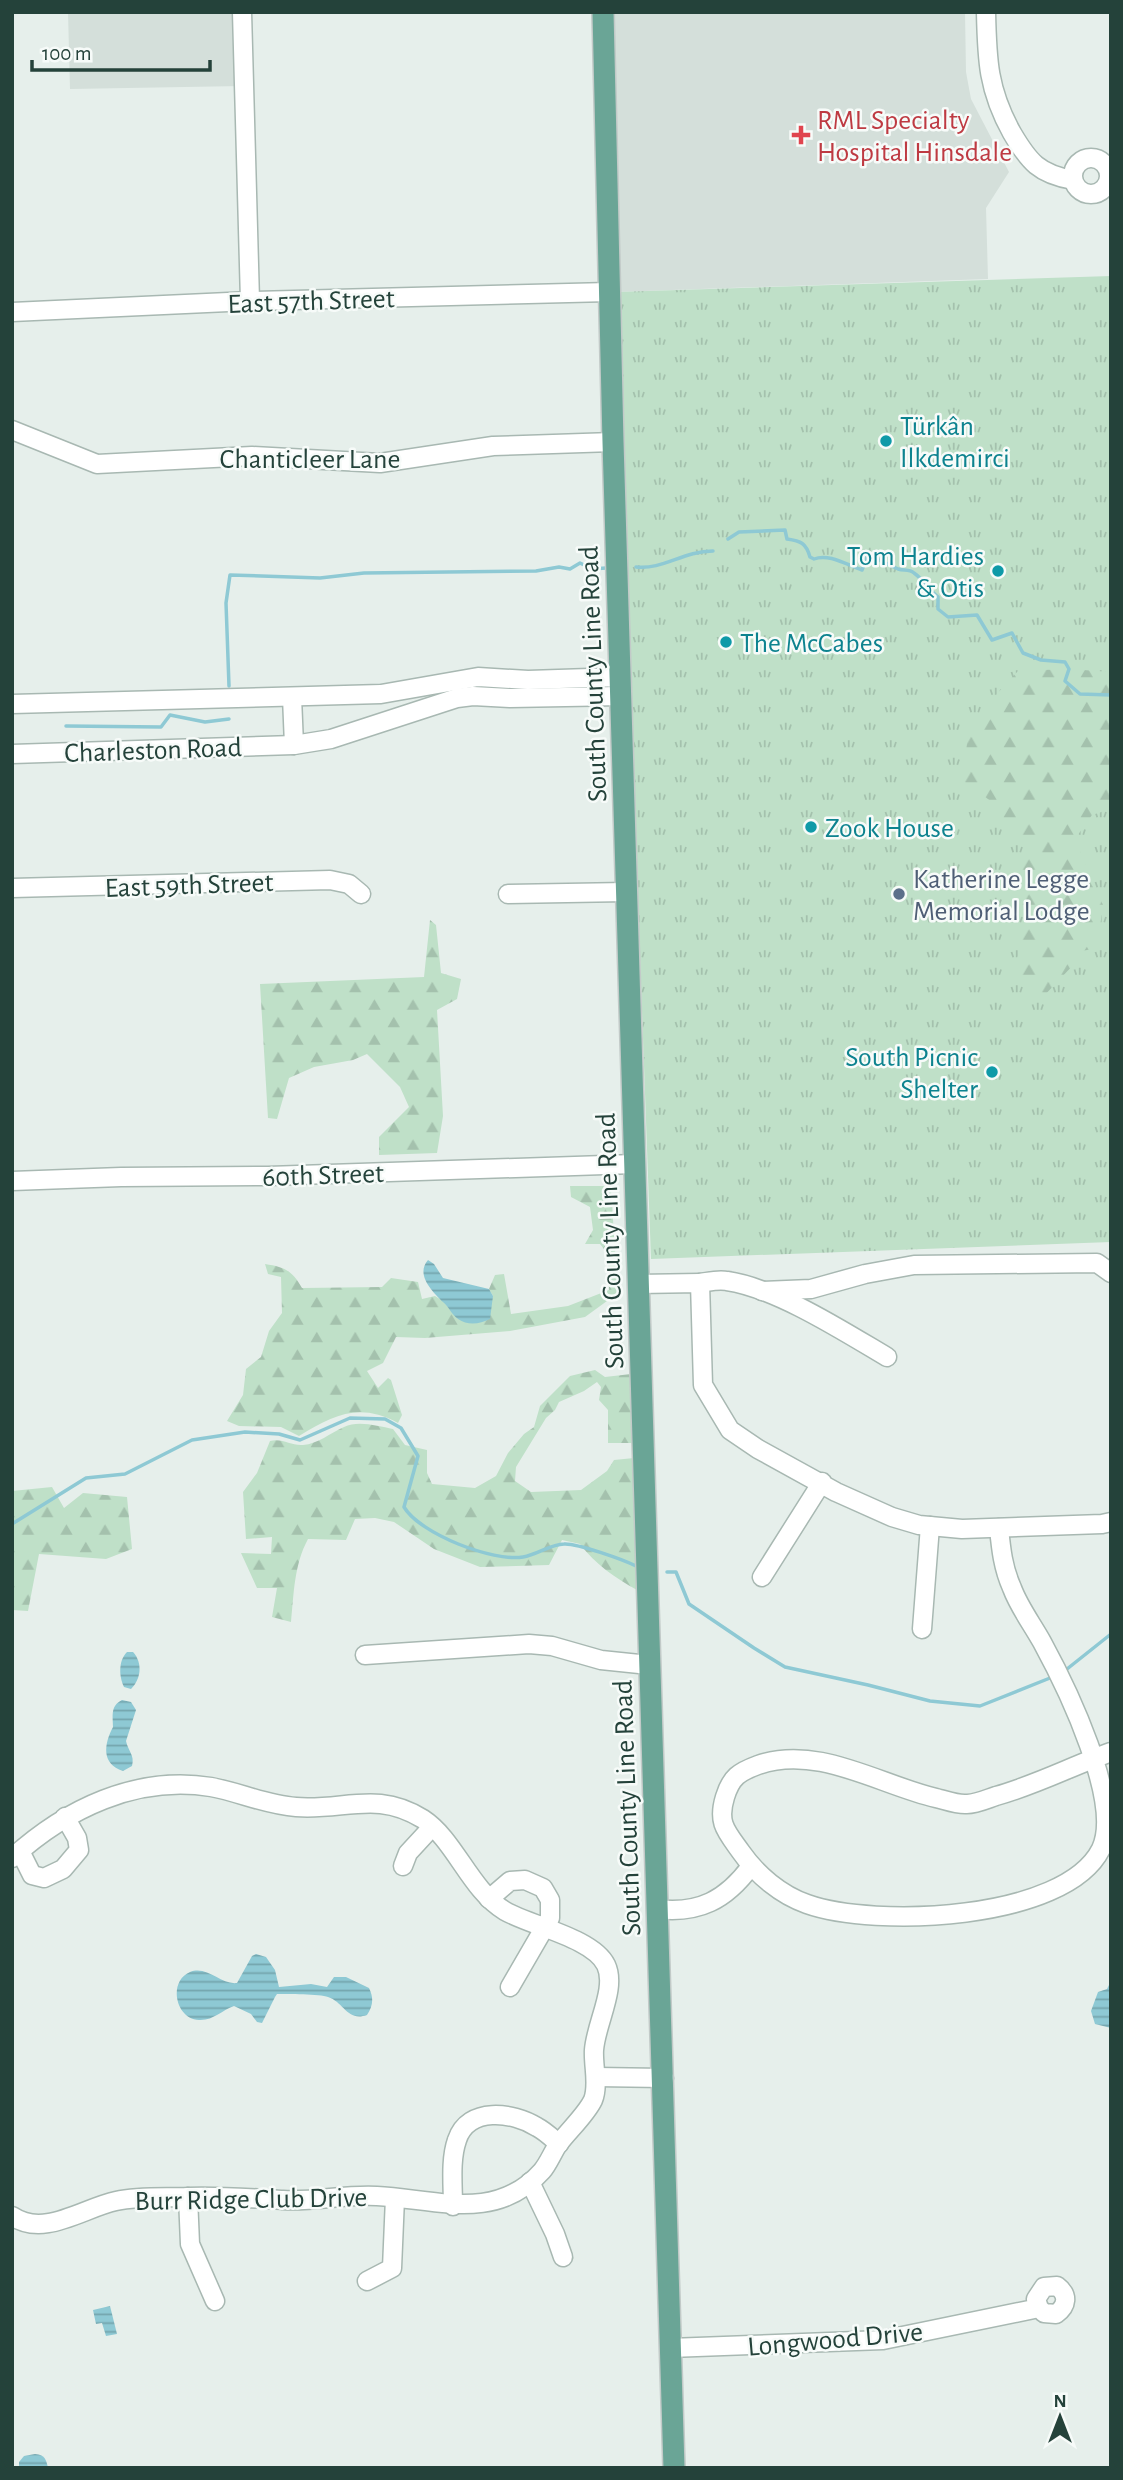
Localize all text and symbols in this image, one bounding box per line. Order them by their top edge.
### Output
scale bar [32,28,210,72]
text: 100 m [42,43,92,64]
place label: RML Specialty Hospital Hinsdale [817,107,1012,167]
marker: RML Specialty Hospital Hinsdale [791,125,811,145]
street label: East 57th Street [227,285,395,319]
place label: Türkân Ilkdemirci [900,413,1010,473]
marker: Türkân Ilkdemirci [878,433,894,449]
street label: Chanticleer Lane [220,446,400,474]
place label: Tom Hardies & Otis [847,543,984,603]
street label: South County Line Road [576,545,612,803]
marker: Tom Hardies & Otis [990,563,1006,579]
place label: The McCabes [740,630,883,658]
marker: The McCabes [718,634,734,650]
street label: Charleston Road [64,734,242,768]
place label: Zook House [825,815,954,843]
marker: Zook House [803,819,819,835]
place label: Katherine Legge Memorial Lodge [913,866,1090,926]
street label: East 59th Street [104,869,274,903]
marker: Katherine Legge Memorial Lodge [891,886,907,902]
place label: South Picnic Shelter [845,1044,978,1104]
marker: South Picnic Shelter [984,1064,1000,1080]
street label: South County Line Road [593,1112,629,1370]
street label: 60th Street [262,1160,385,1192]
street label: South County Line Road [610,1679,646,1937]
street label: Burr Ridge Club Drive [134,2184,368,2216]
street label: Longwood Drive [746,2318,924,2362]
north arrow [1025,2382,1095,2452]
text: N [1053,2392,1067,2411]

